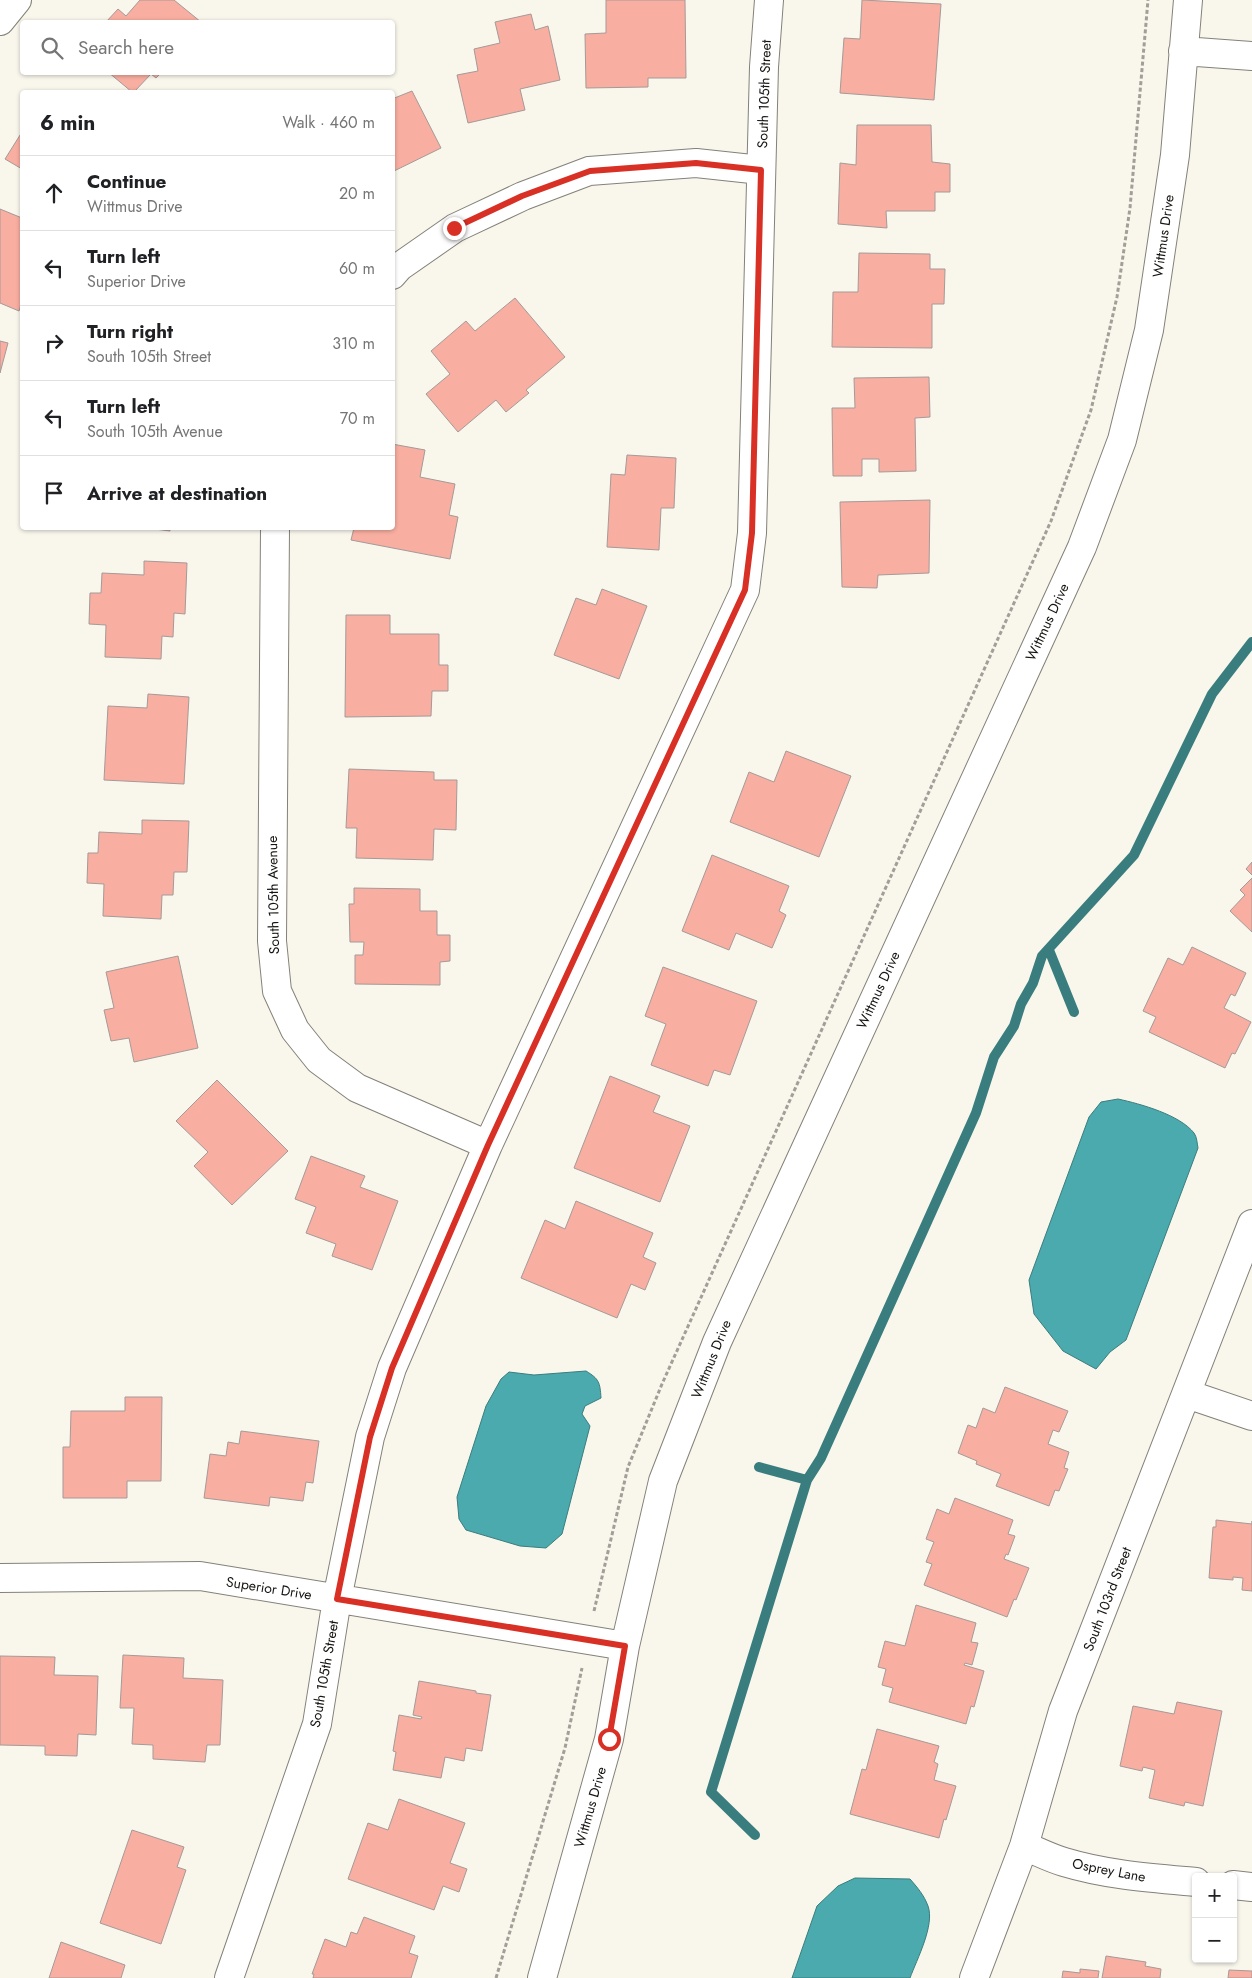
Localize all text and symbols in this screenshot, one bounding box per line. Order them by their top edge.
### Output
search box [20,20,395,75]
icon: search [38,34,66,62]
text: Search here [78,34,174,61]
street label: South 105th Street [752,39,776,149]
text: 6 min [40,108,95,138]
text: Walk · 460 m [283,111,375,134]
text: Continue [87,168,166,195]
icon: ahead [40,179,68,207]
text: 20 m [339,182,375,205]
street label: Wittmus Drive [1147,193,1179,279]
text: Wittmus Drive [87,195,182,218]
route end [443,217,466,240]
text: Turn left [87,243,160,270]
icon: left [40,254,68,282]
text: 60 m [339,257,375,280]
text: Superior Drive [87,270,186,293]
text: Turn right [87,318,173,345]
icon: right [40,329,68,357]
text: 310 m [332,332,375,355]
text: South 105th Street [87,345,211,368]
text: Turn left [87,393,160,420]
icon: left [40,404,68,432]
text: 70 m [340,407,375,430]
text: South 105th Avenue [87,420,223,443]
icon: arrive [40,479,68,507]
text: Arrive at destination [87,480,267,507]
street label: Wittmus Drive [1020,580,1074,664]
street label: South 105th Avenue [262,835,284,955]
street label: Wittmus Drive [851,948,905,1032]
street label: Wittmus Drive [686,1317,736,1401]
street label: South 103rd Street [1078,1543,1136,1654]
street label: Superior Drive [225,1571,313,1605]
street label: South 105th Street [305,1618,343,1729]
route start [598,1728,621,1751]
street label: Wittmus Drive [569,1764,611,1850]
street label: Osprey Lane [1071,1853,1147,1887]
map controls [1192,1873,1237,1963]
button: + [1192,1873,1237,1918]
button: − [1192,1918,1237,1963]

